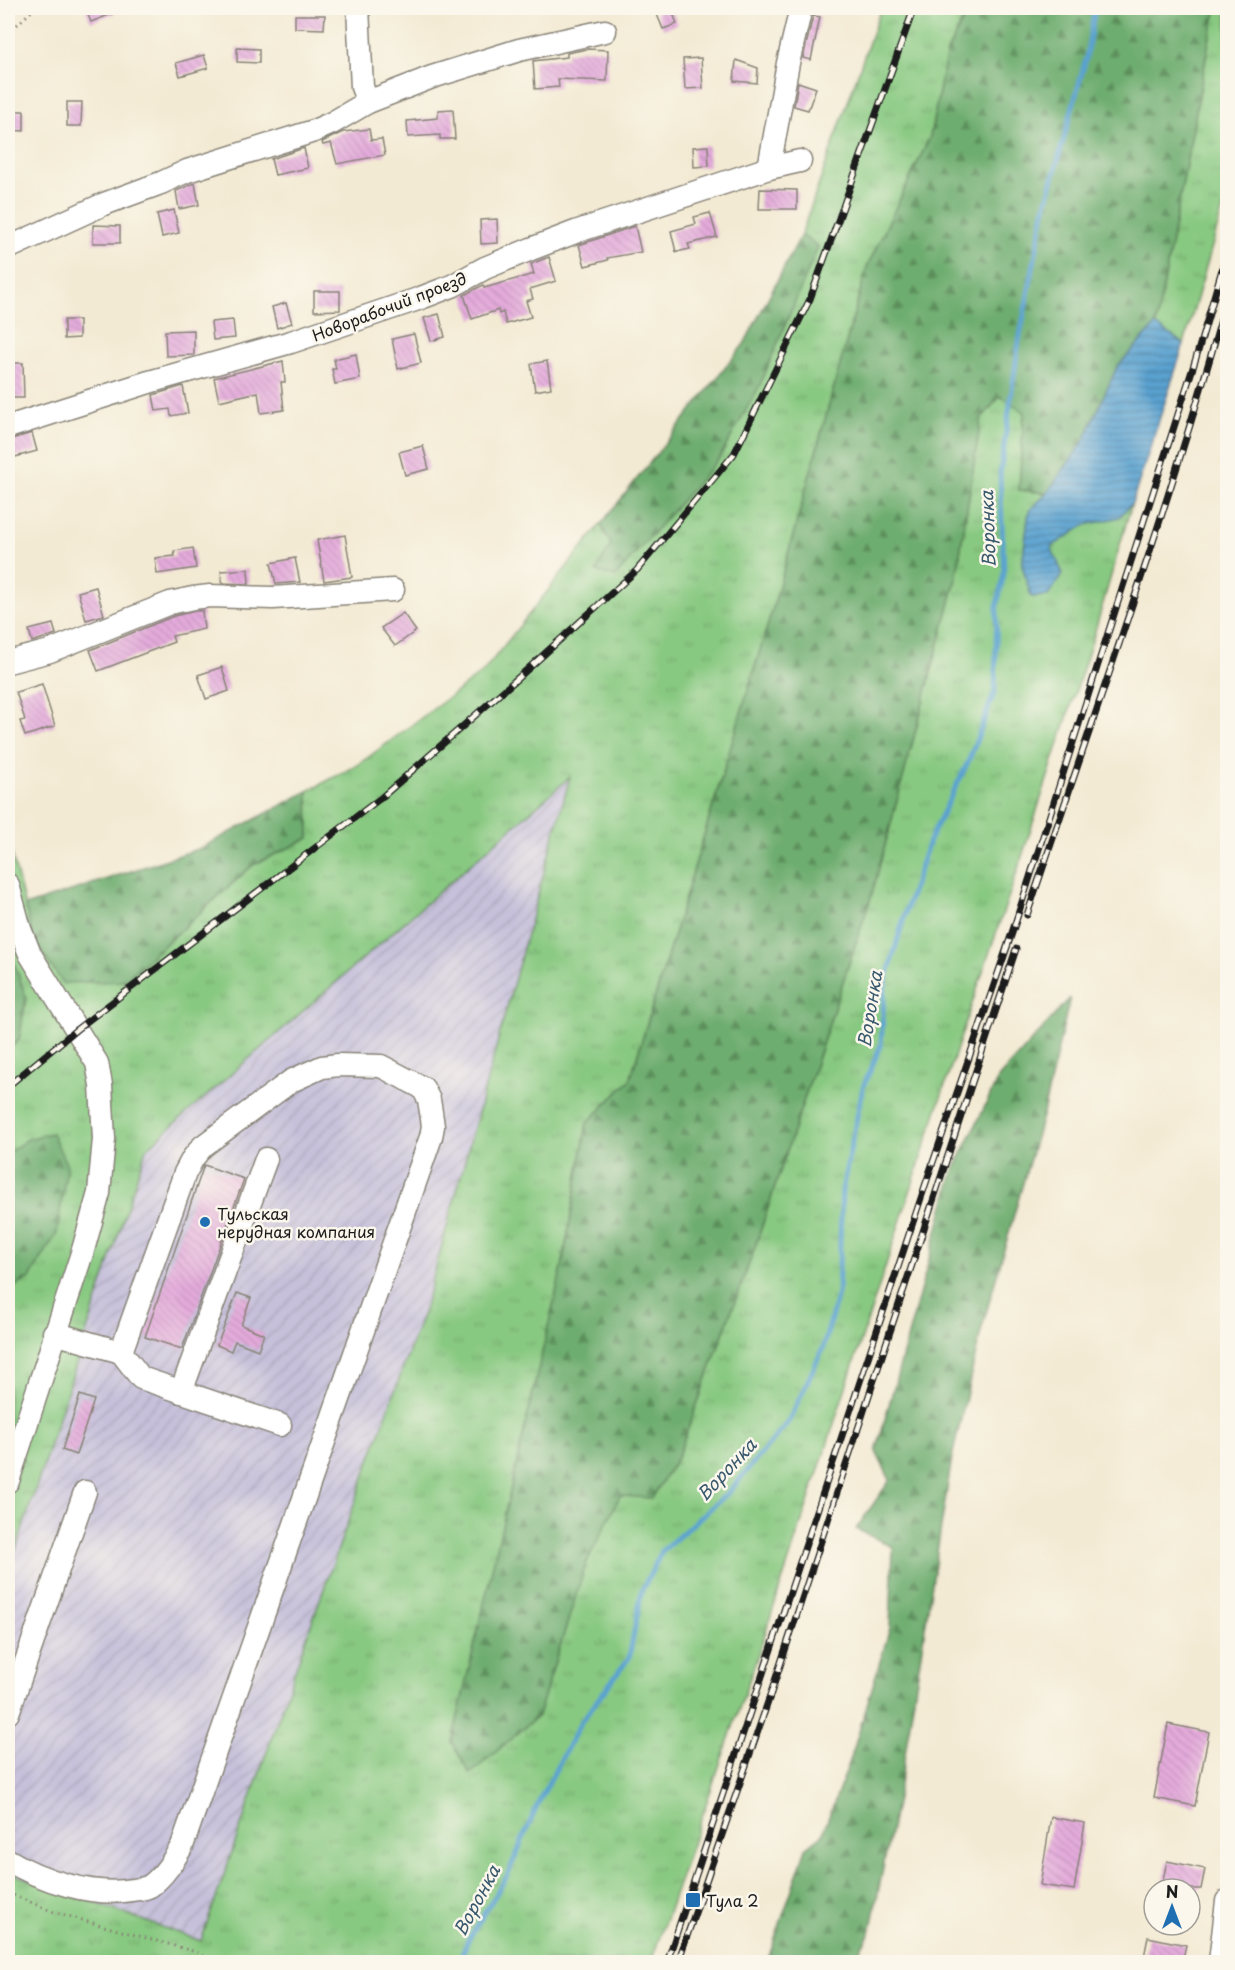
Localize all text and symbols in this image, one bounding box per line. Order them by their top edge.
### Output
street label: Новорабочий проезд [308,265,470,347]
water label: Воронка [972,489,1002,568]
water label: Воронка [850,968,888,1049]
place label: Тульская нерудная компания [217,1201,375,1243]
marker: Тульская нерудная компания [198,1215,212,1229]
water label: Воронка [690,1431,763,1506]
water label: Воронка [446,1859,506,1940]
north arrow [1142,1877,1202,1937]
text: N [1166,1879,1178,1903]
place label: Тула 2 [706,1888,759,1912]
marker: Тула 2 [684,1891,702,1909]

